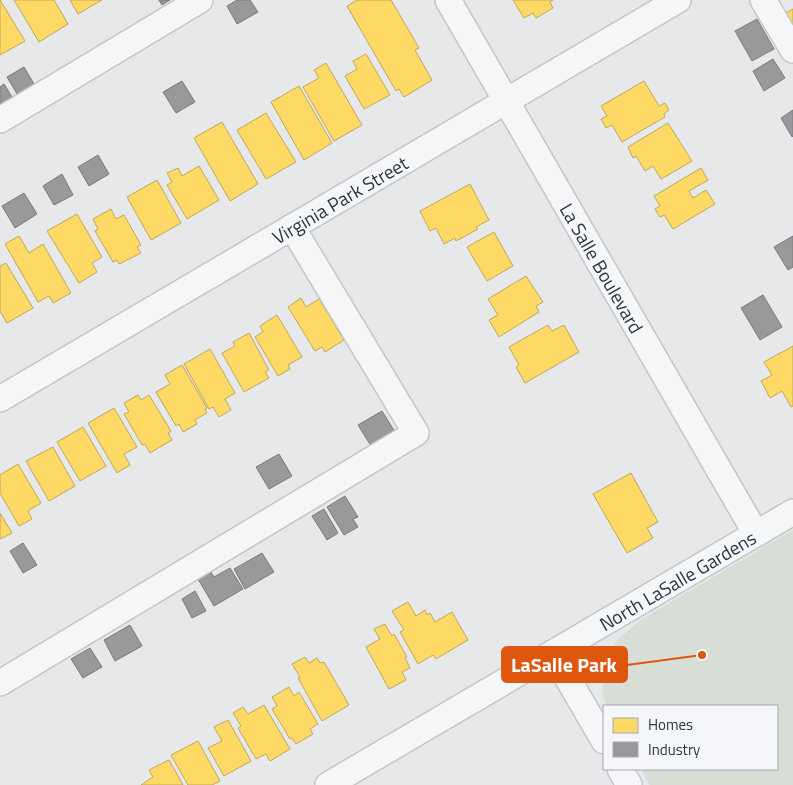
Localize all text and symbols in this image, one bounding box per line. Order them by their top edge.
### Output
street label: Virginia Park Street [266,148,413,251]
street label: La Salle Boulevard [553,197,651,338]
street label: North LaSalle Gardens [593,522,761,637]
callout: LaSalle Park [502,647,627,682]
text: LaSalle Park [511,649,618,680]
legend [603,705,778,770]
text: Homes [648,713,693,736]
text: Industry [648,738,700,761]

